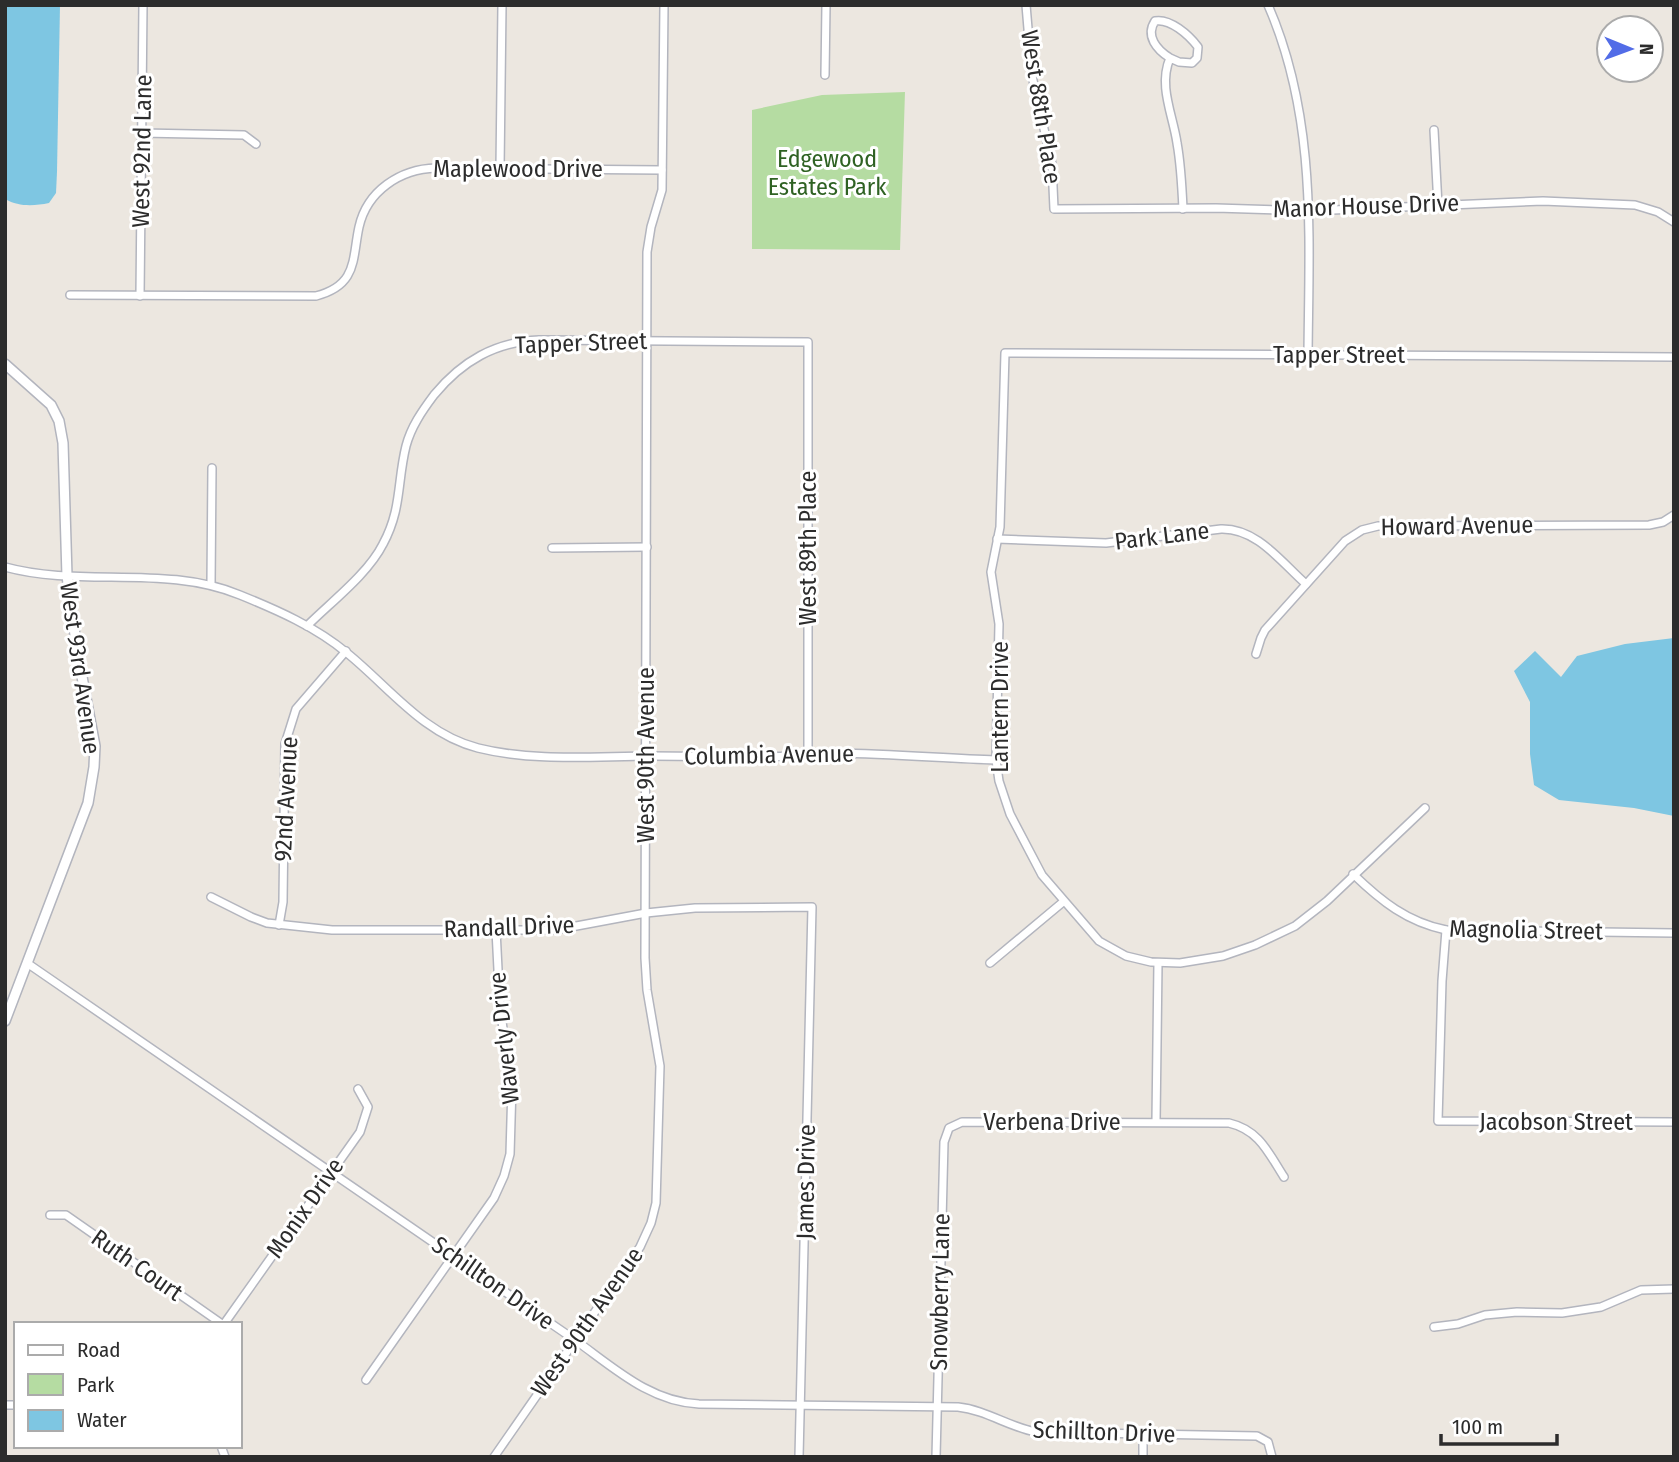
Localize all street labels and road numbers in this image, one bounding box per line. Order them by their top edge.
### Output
street label: West 88th Place [1015,28,1067,186]
street label: West 92nd Lane [127,74,157,228]
street label: Maplewood Drive [433,155,603,183]
street label: Manor House Drive [1272,189,1460,223]
street label: Tapper Street [514,327,648,359]
street label: Tapper Street [1273,341,1405,369]
street label: West 89th Place [794,471,822,625]
street label: Howard Avenue [1380,511,1534,541]
street label: Park Lane [1113,516,1211,556]
street label: West 93rd Avenue [54,580,106,756]
street label: Lantern Drive [986,641,1014,773]
street label: West 90th Avenue [632,667,660,843]
street label: 92nd Avenue [269,736,303,862]
street label: Columbia Avenue [684,740,854,770]
street label: Randall Drive [443,911,575,943]
street label: Magnolia Street [1449,915,1603,945]
street label: Waverly Drive [483,971,525,1105]
street label: Verbena Drive [983,1108,1121,1136]
street label: Jacobson Street [1479,1108,1633,1136]
street label: James Drive [791,1124,821,1240]
street label: Monix Drive [260,1153,350,1263]
street label: Snowberry Lane [925,1213,955,1371]
street label: Ruth Court [86,1223,188,1307]
street label: Schillton Drive [426,1231,560,1335]
street label: West 90th Avenue [525,1242,649,1402]
street label: Schillton Drive [1032,1416,1176,1448]

